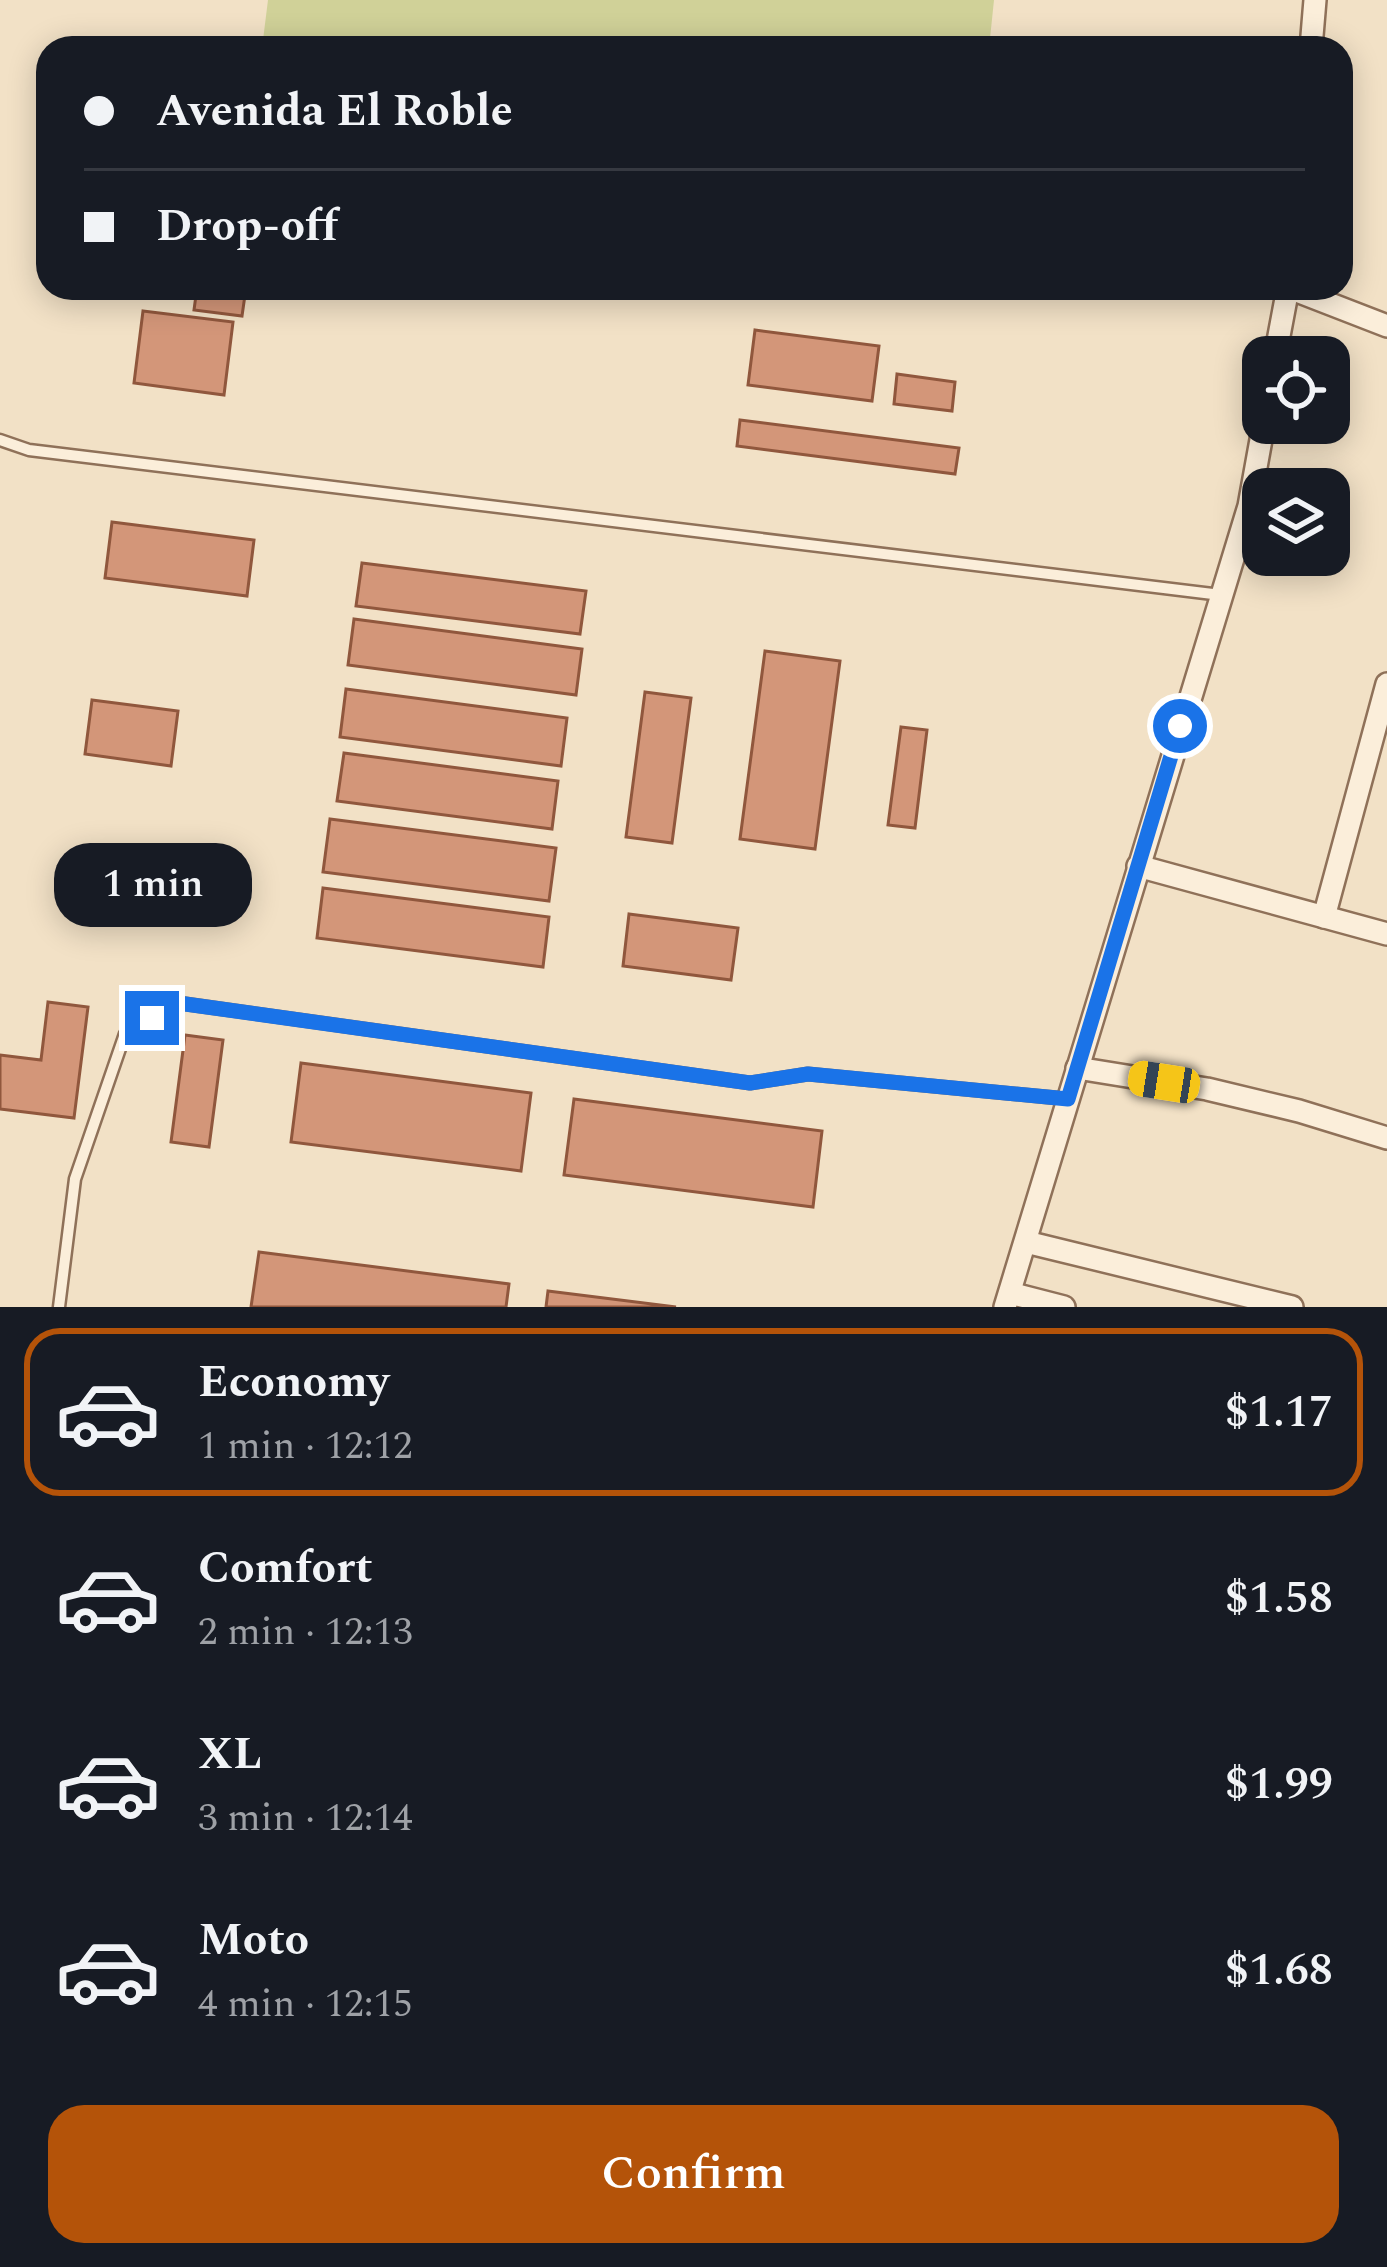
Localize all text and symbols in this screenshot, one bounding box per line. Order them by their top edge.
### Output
text: Avenida El Roble [156,77,513,146]
text: Drop-off [156,192,338,261]
map controls [1242,336,1350,576]
button: locate [1242,336,1350,444]
button: layers [1242,468,1350,576]
route start [1153,699,1207,753]
callout: 1 min [53,844,251,928]
text: 1 min [102,855,204,914]
route end [125,991,179,1045]
car [1126,1059,1202,1105]
text: Economy [198,1348,389,1417]
icon: car [54,1358,162,1466]
text: $1.17 [1225,1378,1333,1447]
text: 1 min · 12:12 [198,1417,413,1476]
text: Comfort [198,1534,373,1603]
icon: car [54,1544,162,1652]
text: $1.58 [1225,1564,1333,1633]
text: 2 min · 12:13 [198,1603,413,1662]
text: XL [198,1720,262,1789]
icon: car [54,1730,162,1838]
text: $1.99 [1225,1750,1333,1819]
text: 3 min · 12:14 [198,1789,413,1848]
text: Moto [198,1906,309,1975]
icon: car [54,1916,162,2024]
text: $1.68 [1225,1936,1333,2005]
text: 4 min · 12:15 [198,1975,413,2034]
button: Confirm [48,2105,1339,2243]

